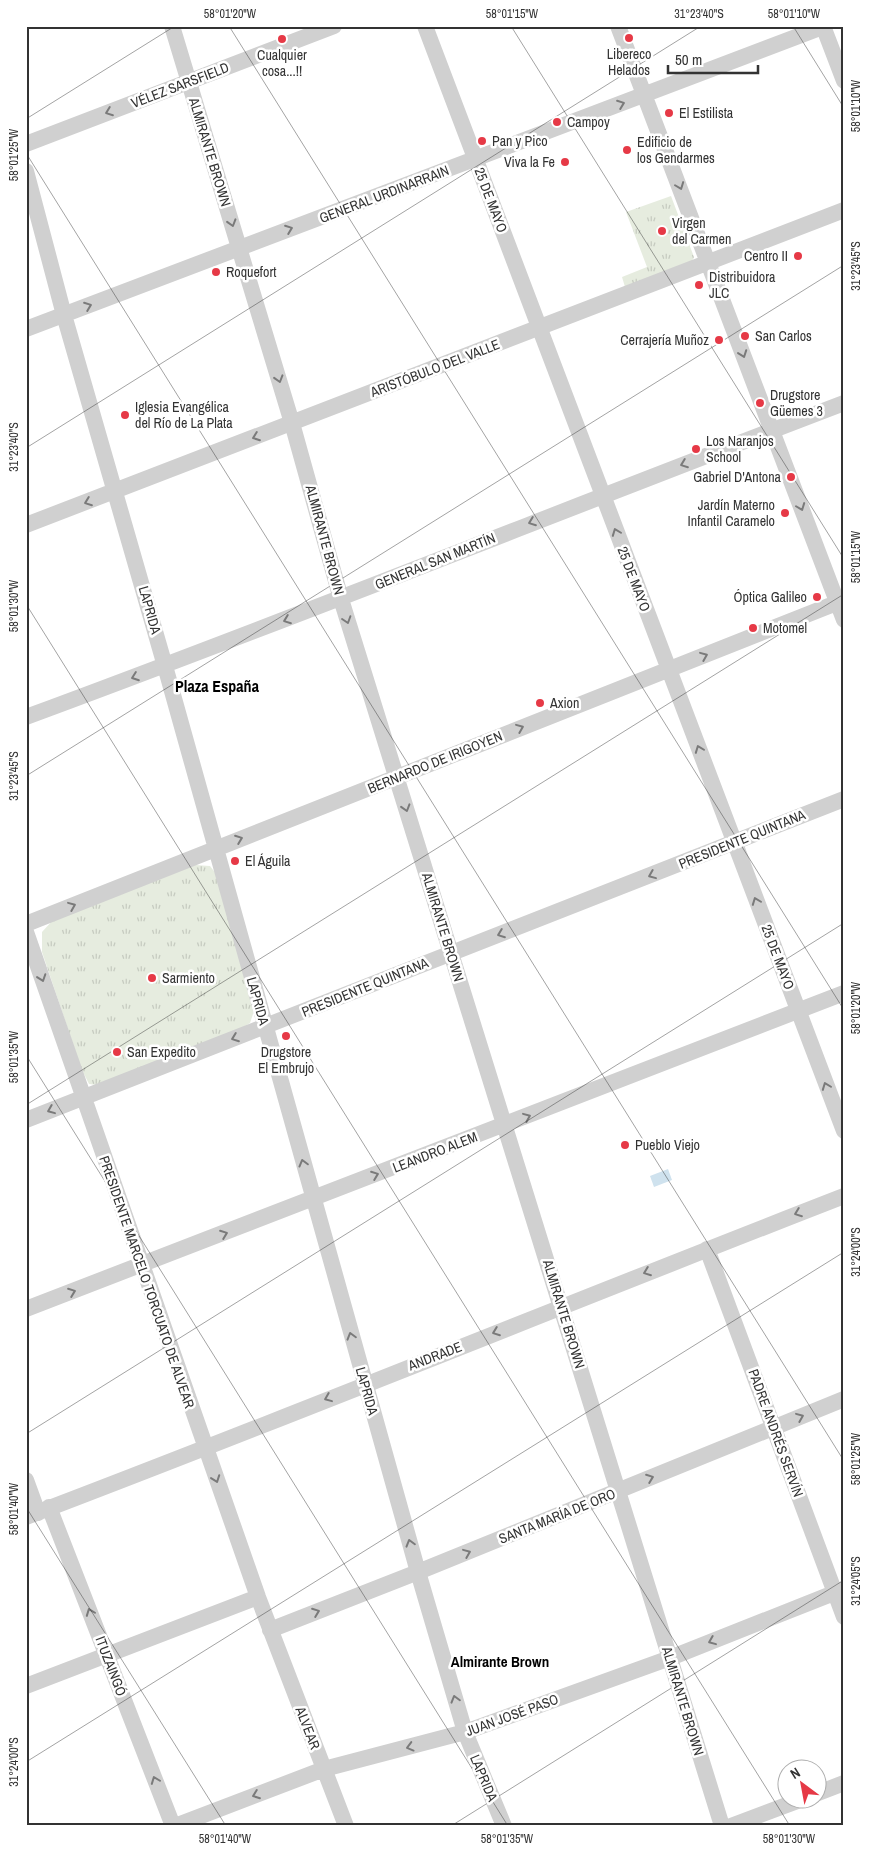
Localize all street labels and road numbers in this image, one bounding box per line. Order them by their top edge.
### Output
street label: VÉLEZ SARSFIELD [129,58,231,112]
street label: ALMIRANTE BROWN [185,94,235,209]
street label: GENERAL URDINARRAIN [317,161,451,227]
street label: 25 DE MAYO [470,165,512,235]
street label: ARISTÓBULO DEL VALLE [367,335,502,401]
street label: ALMIRANTE BROWN [301,482,348,597]
street label: GENERAL SAN MARTÍN [372,529,498,593]
street label: 25 DE MAYO [613,544,655,614]
street label: LAPRIDA [135,584,166,636]
street label: BERNARDO DE IRIGOYEN [365,727,505,797]
street label: PRESIDENTE QUINTANA [676,805,808,873]
street label: ALMIRANTE BROWN [418,869,468,984]
street label: 25 DE MAYO [757,922,799,992]
street label: PRESIDENTE QUINTANA [299,953,431,1021]
street label: LAPRIDA [243,975,274,1027]
street label: LEANDRO ALEM [390,1128,480,1176]
street label: PRESIDENTE MARCELO TORCUATO DE ALVEAR [95,1153,199,1411]
street label: ALMIRANTE BROWN [539,1256,589,1371]
street label: ANDRADE [405,1338,464,1375]
street label: LAPRIDA [352,1365,383,1417]
street label: PADRE ANDRÉS SERVÍN [744,1367,808,1499]
street label: SANTA MARÍA DE ORO [496,1484,618,1548]
street label: ITUZAINGÓ [91,1634,131,1698]
street label: ALMIRANTE BROWN [658,1643,708,1758]
street label: JUAN JOSÉ PASO [463,1690,561,1740]
street label: ALVEAR [291,1703,324,1752]
street label: LAPRIDA [466,1752,502,1804]

